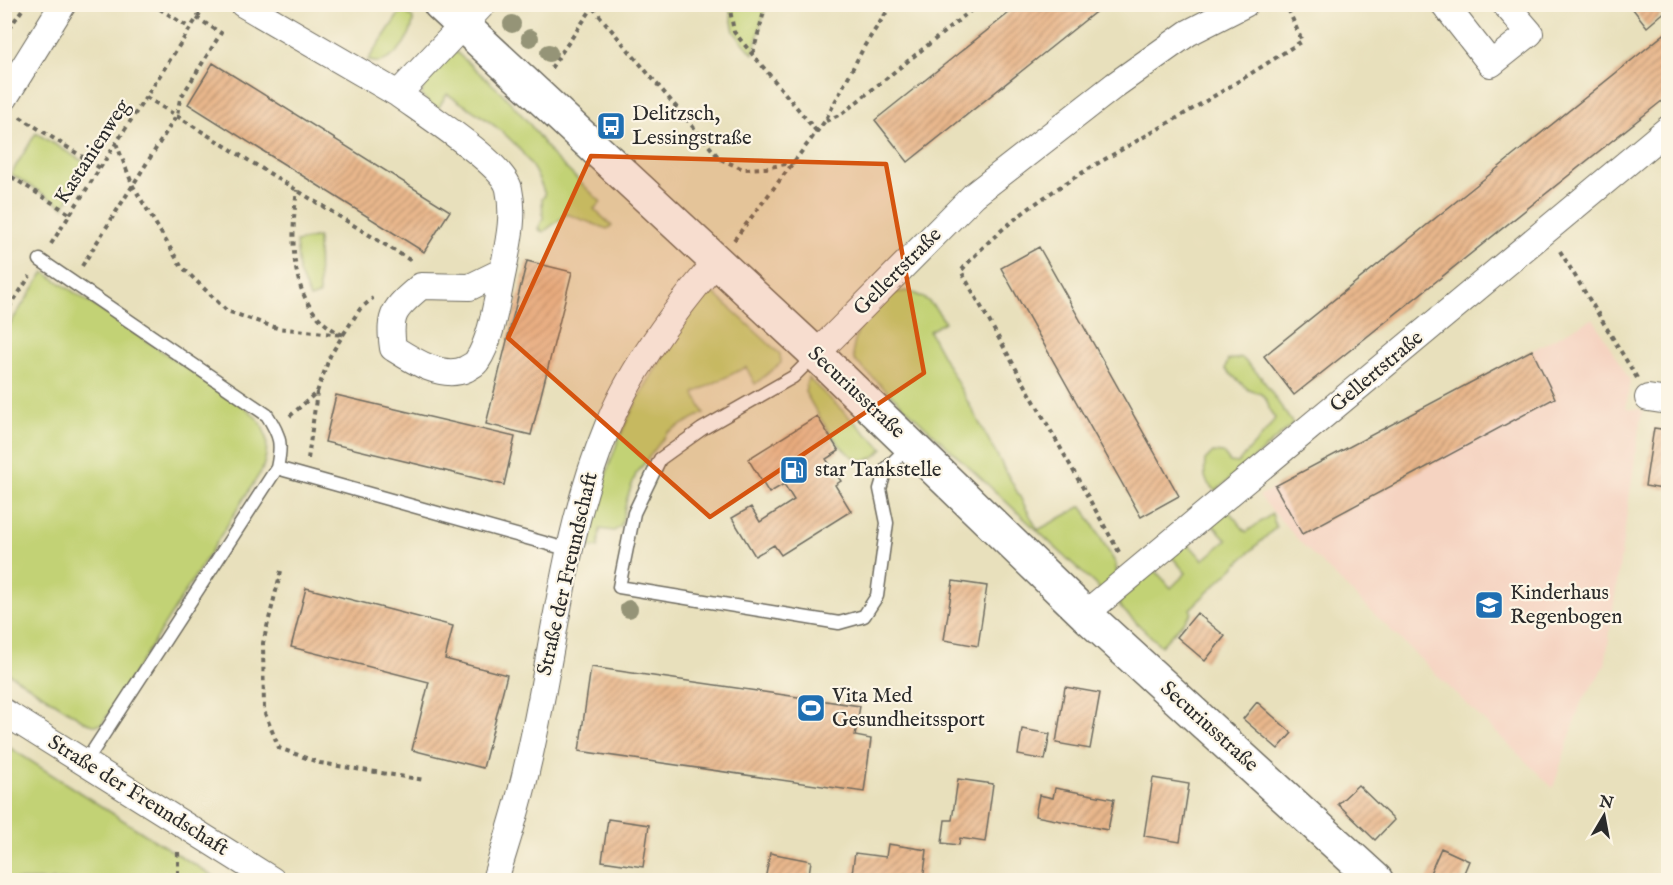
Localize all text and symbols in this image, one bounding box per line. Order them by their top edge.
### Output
street label: Kastanienweg [49,94,137,210]
place label: Delitzsch, Lessingstraße [632,101,752,152]
bus stop icon: Delitzsch, Lessingstraße [595,110,627,142]
street label: Gellertstraße [848,222,948,322]
street label: Gellertstraße [1325,325,1430,419]
street label: Securiusstraße [802,341,911,445]
fuel station icon: star Tankstelle [778,454,810,486]
place label: star Tankstelle [815,457,942,484]
street label: Straße der Freundschaft [531,470,605,678]
place label: Kinderhaus Regenbogen [1510,580,1622,631]
school or university icon: Kinderhaus Regenbogen [1473,589,1505,621]
street label: Securiusstraße [1154,676,1264,779]
place label: Vita Med Gesundheitssport [831,683,985,734]
sports icon: Vita Med Gesundheitssport [795,692,827,724]
street label: Straße der Freundschaft [43,729,233,863]
north arrow [1574,786,1634,846]
text: N [1597,792,1615,814]

